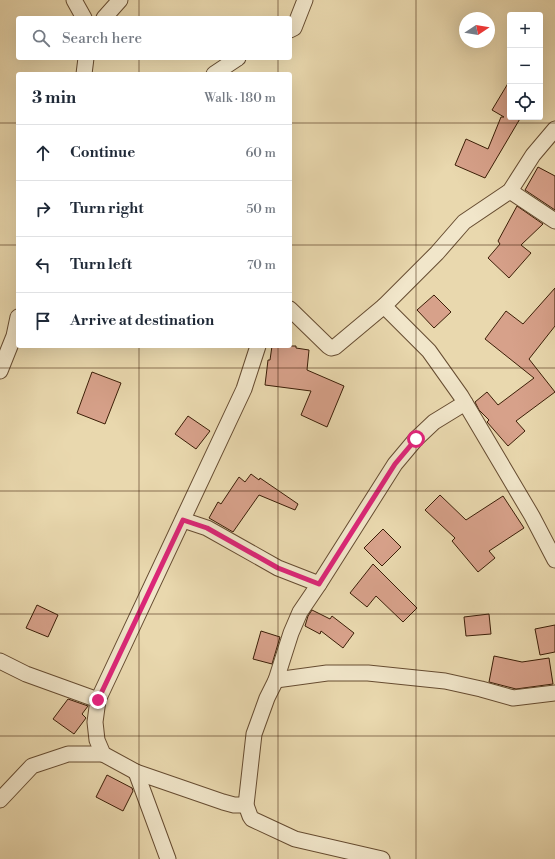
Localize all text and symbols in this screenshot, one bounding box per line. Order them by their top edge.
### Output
north arrow [459,12,495,48]
map controls [507,12,543,120]
button: + [507,12,543,48]
search box [16,16,292,60]
icon: search [30,27,52,49]
text: Search here [62,29,142,48]
button: − [507,48,543,84]
button: locate [507,84,543,120]
text: 3 min [32,87,76,109]
text: Walk · 180 m [204,90,276,106]
icon: ahead [32,142,54,164]
text: Continue [70,143,135,162]
text: 60 m [245,145,276,161]
icon: right [32,198,54,220]
text: Turn right [70,199,144,218]
text: 50 m [246,201,276,217]
icon: left [32,254,54,276]
text: Turn left [70,255,132,274]
text: 70 m [247,257,276,273]
icon: arrive [32,310,54,332]
text: Arrive at destination [70,311,214,330]
route start [407,430,425,448]
route end [89,691,107,709]

